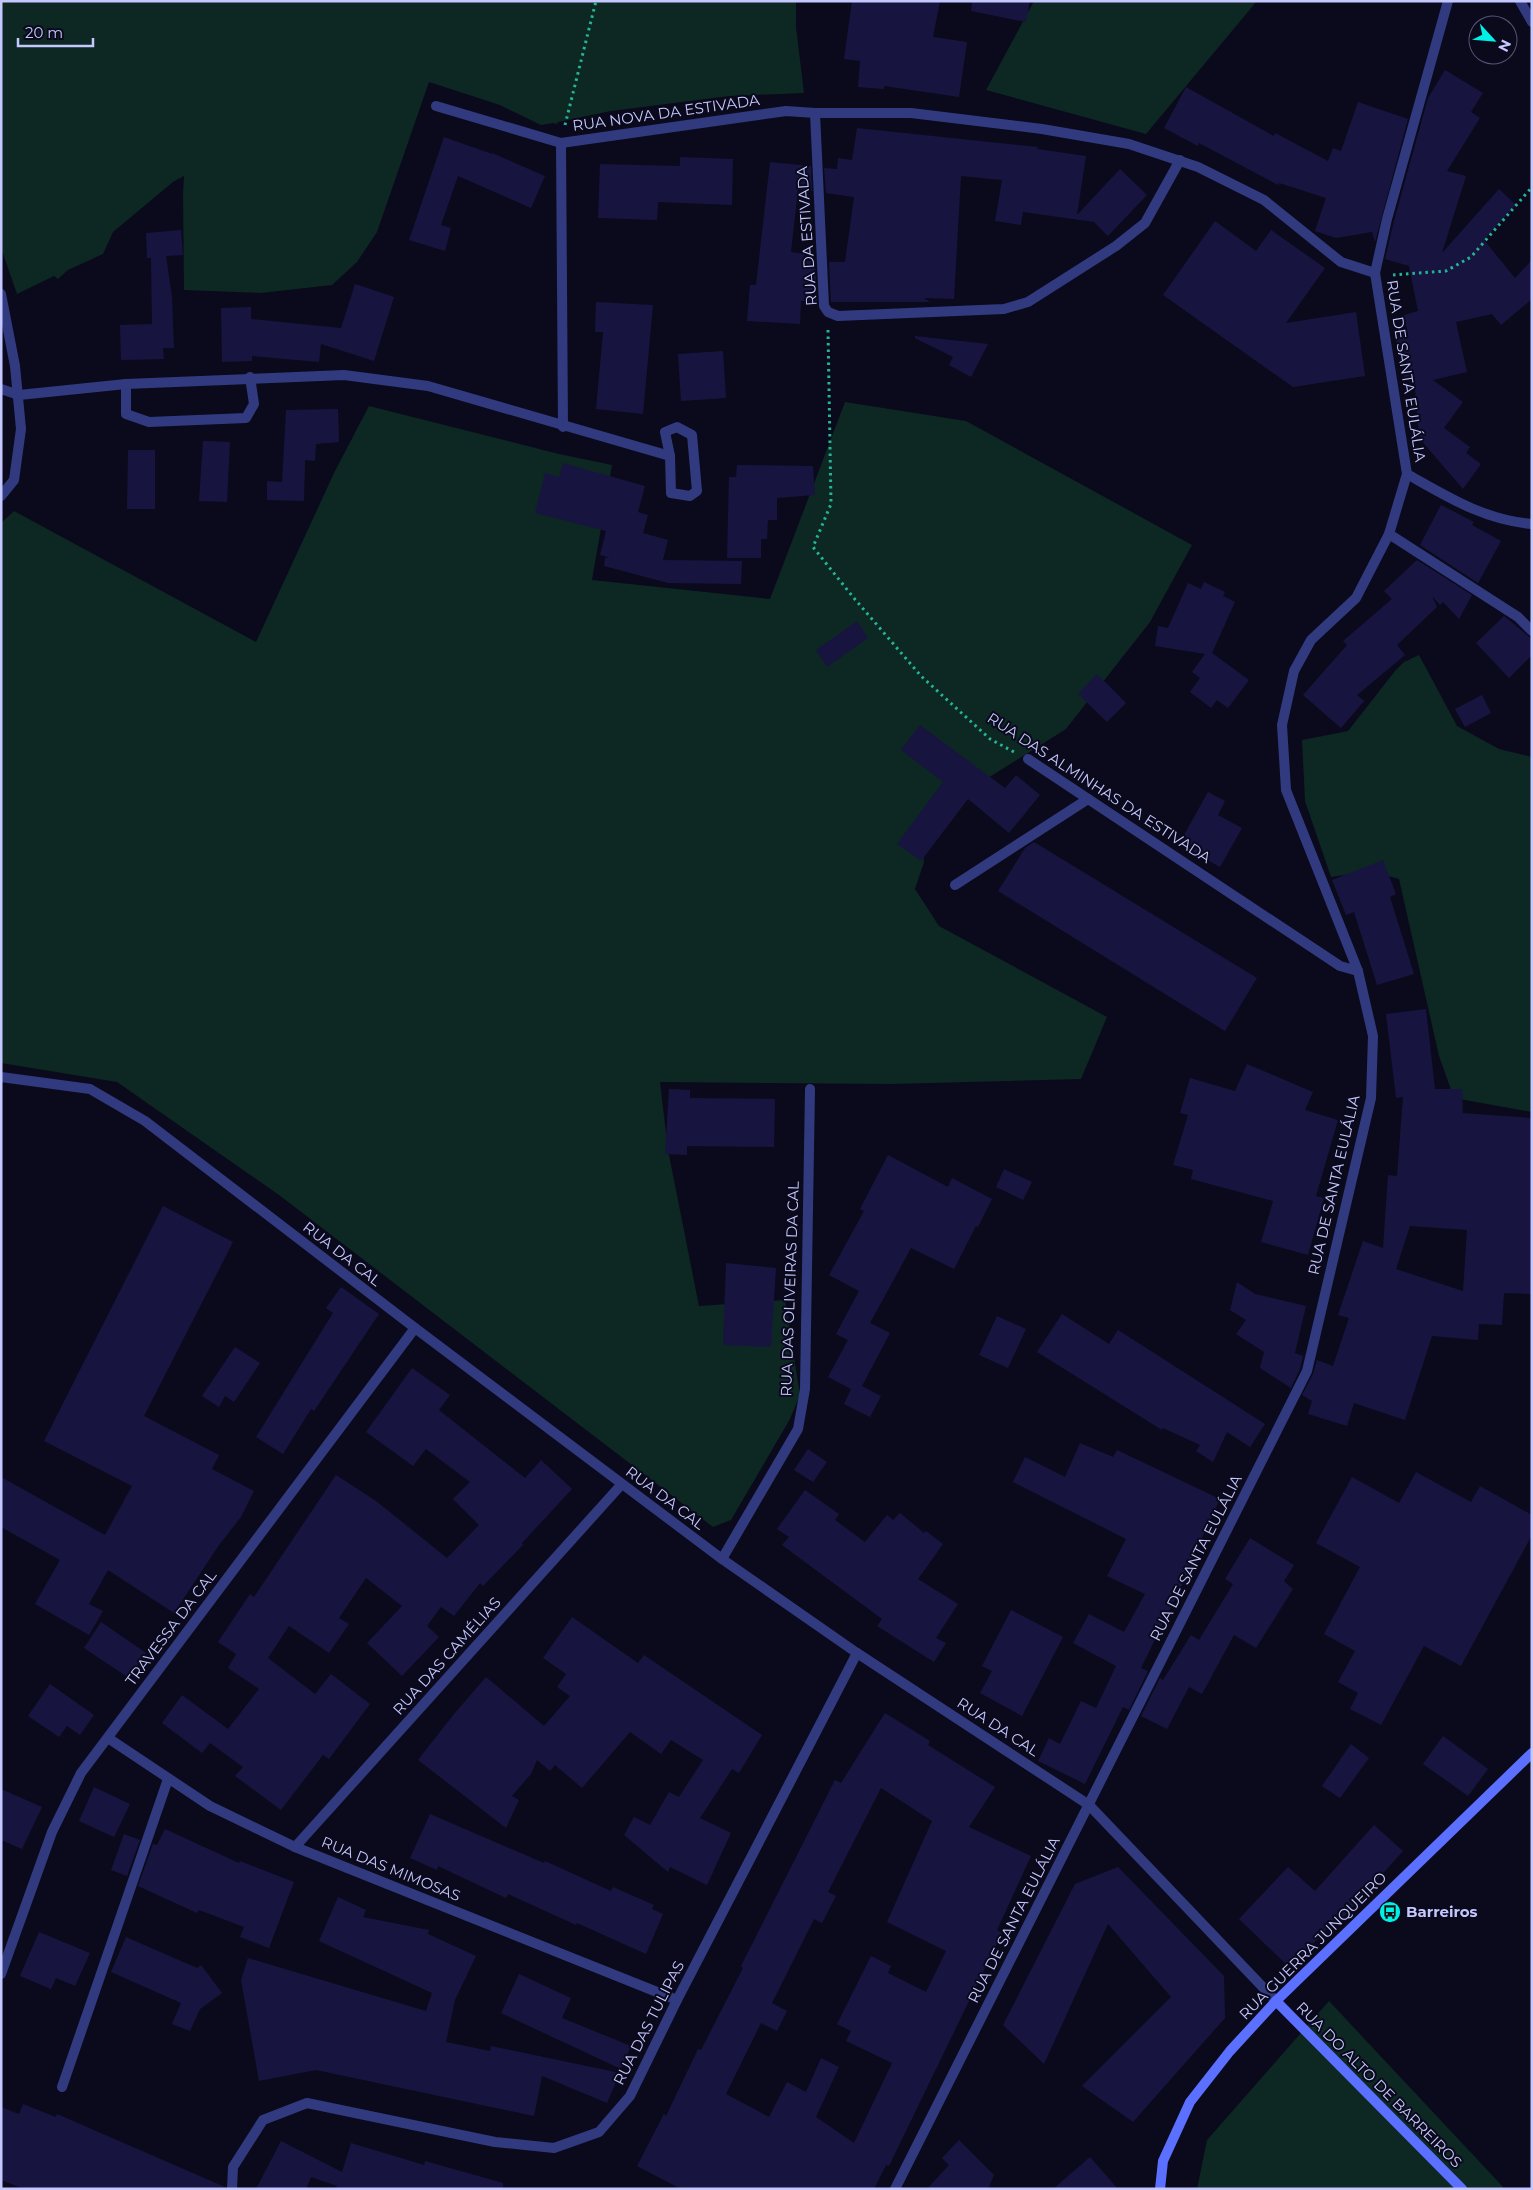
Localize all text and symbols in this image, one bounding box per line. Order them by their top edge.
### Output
scale bar [18,15,92,47]
north arrow [1468,15,1518,65]
text: 20 m [25,23,63,42]
text: N [1494,37,1515,55]
street label: RUA NOVA DA ESTIVADA [571,90,761,135]
street label: RUA DA ESTIVADA [792,165,821,306]
street label: RUA DE SANTA EULÁLIA [1383,279,1430,464]
street label: RUA DAS ALMINHAS DA ESTIVADA [984,708,1215,867]
street label: RUA DE SANTA EULÁLIA [1304,1093,1364,1277]
street label: RUA DAS OLIVEIRAS DA CAL [776,1181,803,1397]
street label: RUA DA CAL [299,1217,385,1290]
street label: RUA DA CAL [622,1462,709,1534]
street label: RUA DE SANTA EULÁLIA [1145,1471,1246,1644]
street label: TRAVESSA DA CAL [121,1566,220,1689]
street label: RUA DAS CAMÉLIAS [389,1593,505,1719]
street label: RUA DA CAL [954,1693,1043,1760]
street label: RUA DAS MIMOSAS [319,1832,464,1905]
street label: RUA DE SANTA EULÁLIA [963,1833,1064,2006]
street label: RUA GUERRA JUNQUEIRO [1235,1868,1390,2023]
bus stop icon: Barreiros [1378,1900,1402,1924]
place label: Barreiros [1406,1902,1478,1921]
street label: RUA DAS TULIPAS [609,1957,688,2088]
street label: RUA DO ALTO DE BARREIROS [1292,1998,1466,2172]

